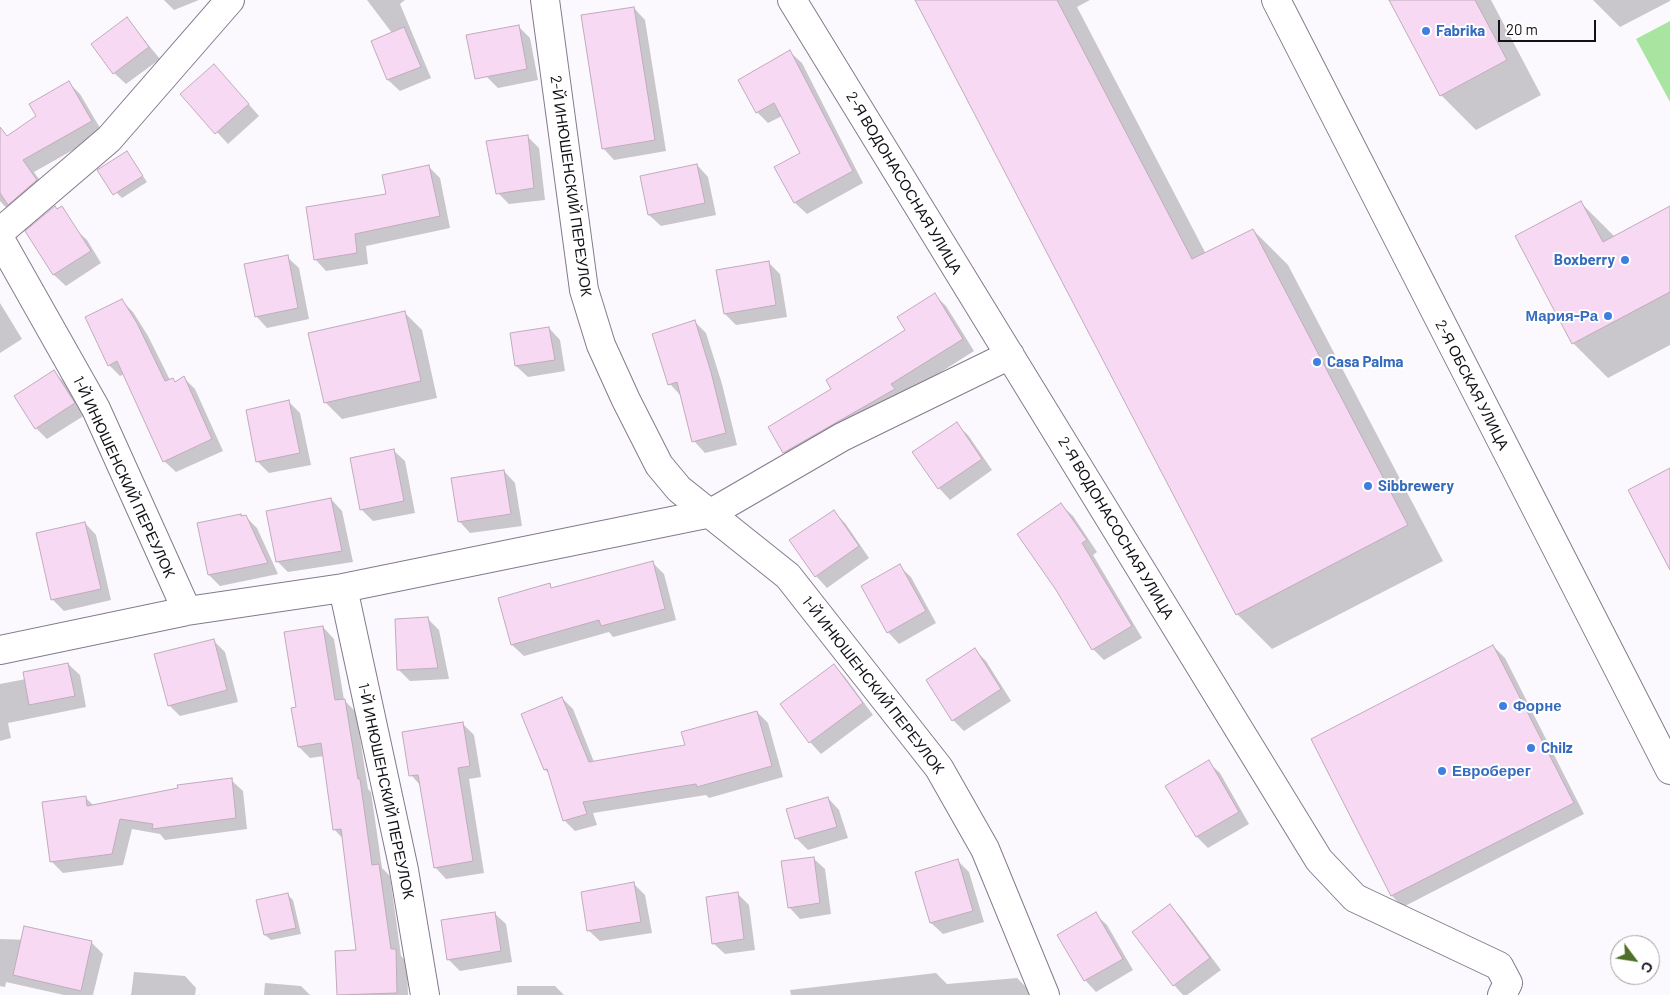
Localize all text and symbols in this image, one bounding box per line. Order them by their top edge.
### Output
scale bar [1500,10,1598,42]
text: 20 m [1506,20,1538,38]
place label: Fabrika [1436,22,1485,40]
marker: Fabrika [1420,25,1432,37]
street label: 2-Й ИНЮШЕНСКИЙ ПЕРЕУЛОК [547,74,595,298]
street label: 2-Я ВОДОНАСОСНАЯ УЛИЦА [842,89,966,277]
place label: Boxberry [1554,251,1615,269]
marker: Boxberry [1619,254,1631,266]
place label: Мария-Ра [1526,307,1598,325]
marker: Мария-Ра [1602,310,1614,322]
street label: 2-Я ОБСКАЯ УЛИЦА [1431,317,1513,453]
place label: Casa Palma [1327,353,1403,371]
marker: Casa Palma [1311,356,1323,368]
street label: 1-Й ИНЮШЕНСКИЙ ПЕРЕУЛОК [69,373,179,581]
street label: 2-Я ВОДОНАСОСНАЯ УЛИЦА [1054,434,1178,622]
place label: Sibbrewery [1378,477,1454,495]
marker: Sibbrewery [1362,480,1374,492]
street label: 1-Й ИНЮШЕНСКИЙ ПЕРЕУЛОК [798,593,948,777]
street label: 1-Й ИНЮШЕНСКИЙ ПЕРЕУЛОК [354,681,418,901]
place label: Форне [1513,697,1562,715]
marker: Форне [1497,700,1509,712]
place label: Chilz [1541,739,1573,757]
marker: Chilz [1525,742,1537,754]
place label: Евроберег [1452,762,1531,780]
marker: Евроберег [1436,765,1448,777]
north arrow [1610,935,1660,985]
text: С [1638,959,1657,976]

